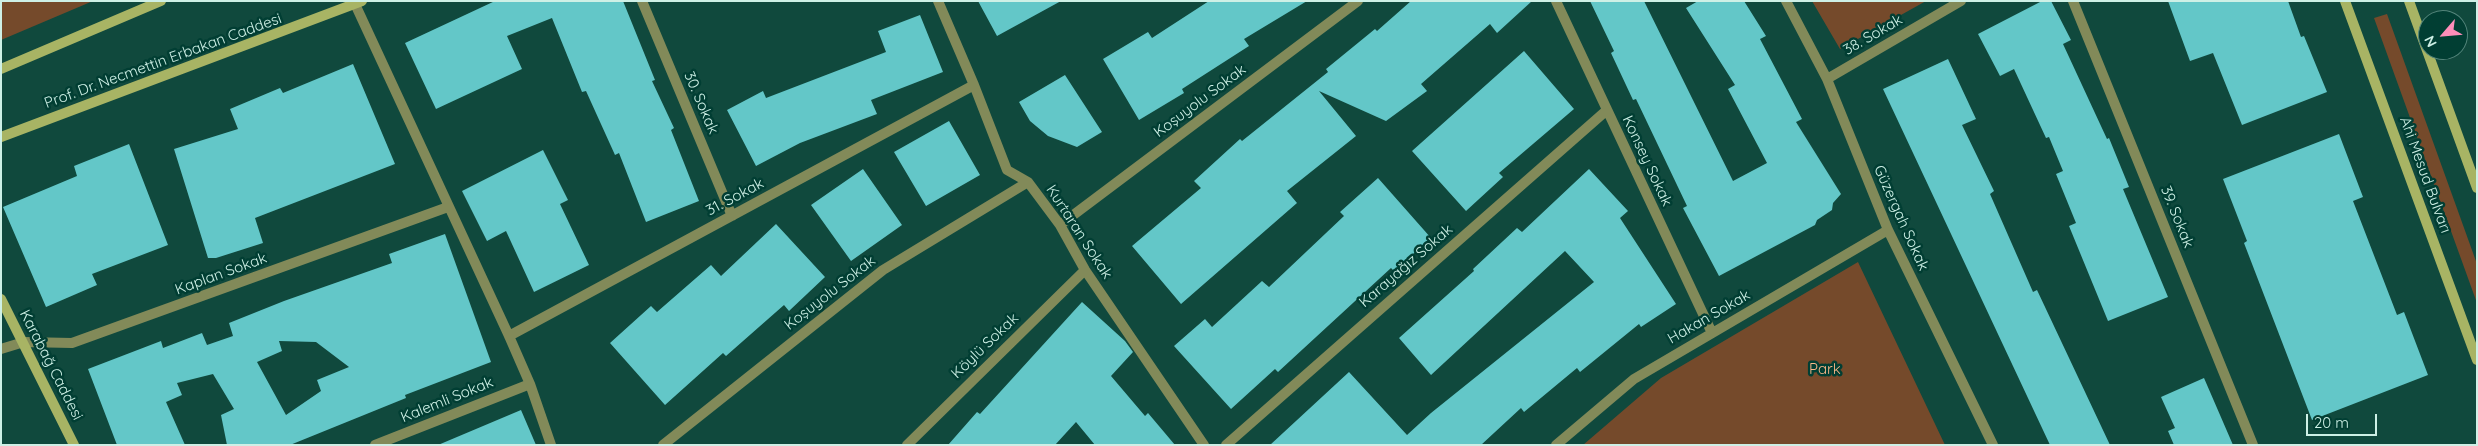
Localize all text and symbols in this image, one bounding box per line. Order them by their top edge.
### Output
street label: Prof. Dr. Necmettin Erbakan Caddesi [42,10,284,112]
north arrow [2418,10,2468,60]
street label: 38. Sokak [1840,11,1906,59]
text: N [2420,33,2441,50]
street label: Koşuyolu Sokak [1150,61,1250,141]
street label: 30. Sokak [680,69,722,137]
street label: Konsey Sokak [1618,113,1676,209]
street label: Ahi Mesud Bulvarı [2396,114,2454,236]
street label: Güzergah Sokak [1870,162,1932,274]
street label: 31. Sokak [703,174,767,220]
street label: Kurtaran Sokak [1042,182,1116,282]
street label: 39. Sokak [2156,183,2198,251]
street label: Karayağız Sokak [1356,221,1456,311]
street label: Kaplan Sokak [173,249,269,299]
street label: Koşuyolu Sokak [781,252,879,334]
street label: Hakan Sokak [1665,286,1753,348]
street label: Karabağ Caddesi [15,307,87,423]
street label: Köylü Sokak [948,310,1022,382]
park label: Park [1809,360,1841,378]
street label: Kalemli Sokak [398,373,496,427]
scale bar [2308,404,2379,436]
text: 20 m [2314,413,2349,432]

